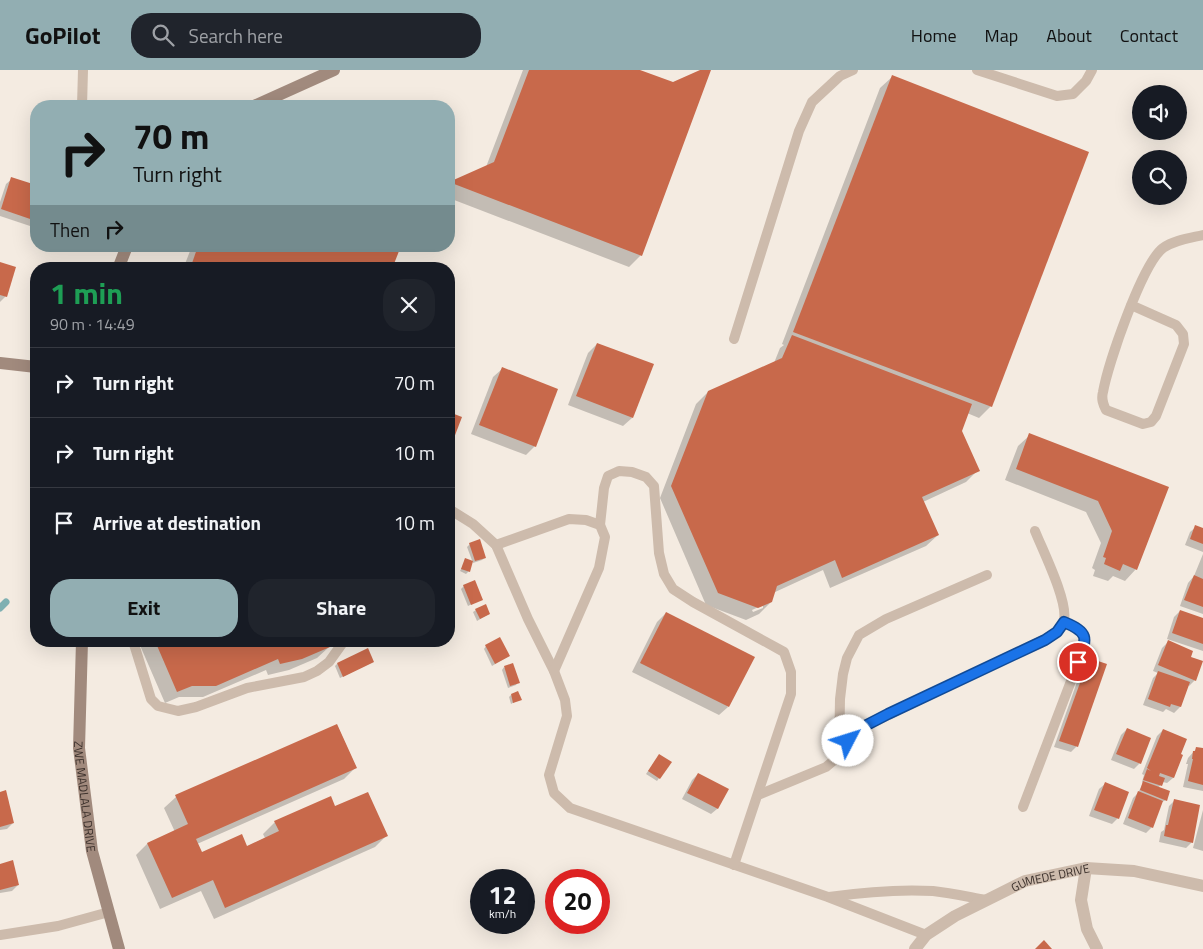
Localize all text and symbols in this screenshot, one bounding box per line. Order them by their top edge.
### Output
search box [131,13,481,58]
text: GoPilot [25,17,101,53]
icon: search [149,21,177,49]
text: Search here [189,21,283,50]
text: Home [911,22,957,49]
text: Map [985,22,1018,49]
text: About [1046,22,1092,49]
text: Contact [1120,22,1178,49]
map controls [1132,85,1187,205]
button: sound [1132,85,1187,140]
text: 70 m [133,109,209,163]
icon: right [50,120,115,185]
button: search [1132,150,1187,205]
text: Turn right [133,157,222,191]
text: Then [50,215,90,244]
icon: right [100,215,128,243]
text: 1 min [50,270,123,316]
button: close [383,279,435,331]
text: 90 m · 14:49 [50,312,135,336]
text: Turn right [93,368,174,397]
text: 70 m [394,368,435,397]
icon: right [50,369,78,397]
text: Turn right [93,438,174,467]
text: 10 m [394,438,435,467]
icon: right [50,439,78,467]
text: Arrive at destination [93,508,261,537]
text: 10 m [394,508,435,537]
icon: arrive [50,509,78,537]
button: Exit [50,579,238,637]
button: Share [248,579,435,637]
pin [1057,641,1099,683]
icon: arrive [1064,648,1092,676]
position arrow [821,714,873,766]
street label: ZWE MADLALA DRIVE [70,741,102,853]
street label: GUMEDE DRIVE [1007,858,1091,896]
speed limit sign: 20 [545,869,610,934]
text: 12 [488,876,517,914]
text: km/h [489,904,516,923]

